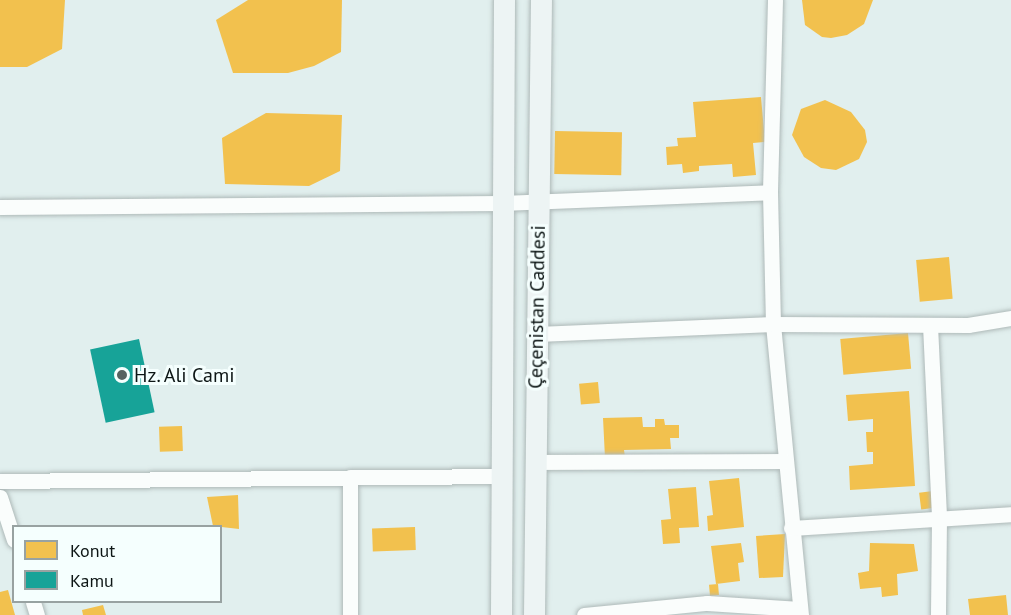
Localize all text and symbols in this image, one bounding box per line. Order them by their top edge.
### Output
street label: Çeçenistan Caddesi [524,225,550,389]
place label: Hz. Ali Cami [134,363,237,387]
marker: Hz. Ali Cami [115,368,129,382]
legend [12,525,222,603]
text: Konut [70,539,115,562]
text: Kamu [70,569,114,592]

